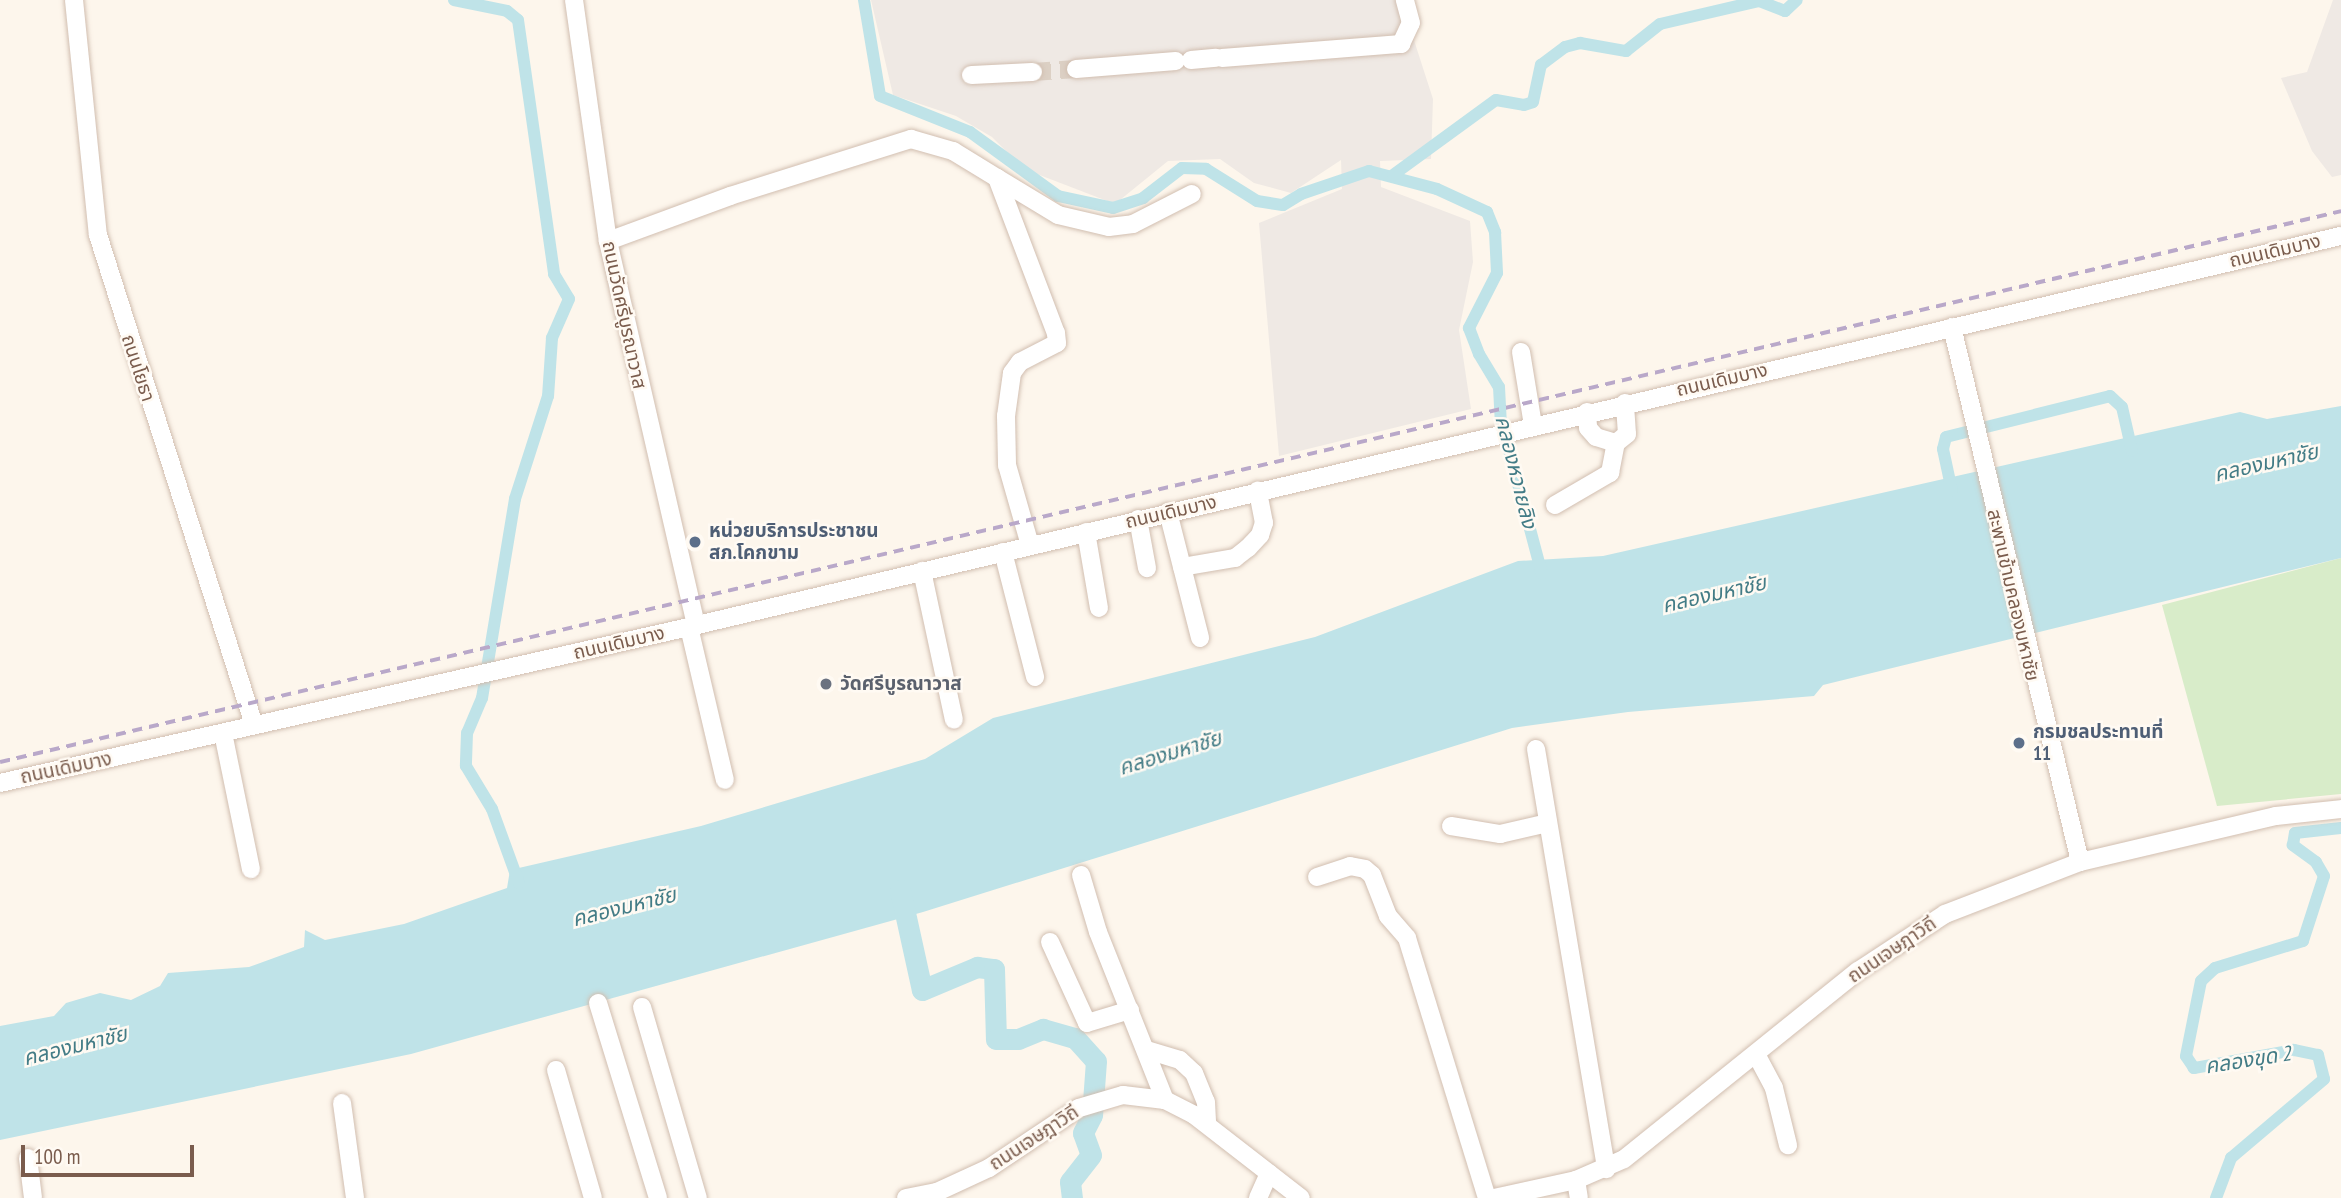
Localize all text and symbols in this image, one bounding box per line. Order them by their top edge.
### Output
street label: ถนนเดิมบาง [2227,229,2323,273]
street label: ถนนวัดศรีบูรณาวาส [597,239,651,391]
street label: ถนนโยธา [116,331,160,405]
street label: ถนนเดิมบาง [1674,358,1770,402]
water label: คลองหวายลิง [1490,413,1542,531]
water label: คลองมหาชัย [2212,439,2320,487]
street label: ถนนเดิมบาง [1123,490,1219,534]
street label: สะพานข้ามคลองมหาชัย [1982,507,2044,683]
place label: หน่วยบริการประชาชน สภ.โคกขาม [709,520,879,564]
marker: หน่วยบริการประชาชน สภ.โคกขาม [687,534,703,550]
water label: คลองมหาชัย [1660,570,1768,618]
street label: ถนนเดิมบาง [571,621,667,665]
place label: วัดศรีบูรณาวาส [840,673,962,695]
marker: วัดศรีบูรณาวาส [818,676,834,692]
place label: กรมชลประทานที่ 11 [2033,721,2163,765]
water label: คลองมหาชัย [1116,725,1224,781]
marker: กรมชลประทานที่ 11 [2011,735,2027,751]
street label: ถนนเดิมบาง [18,747,114,789]
water label: คลองมหาชัย [570,882,678,932]
street label: ถนนเจษฎาวิถี [1843,912,1941,988]
water label: คลองมหาชัย [21,1021,129,1071]
water label: คลองขุด 2 [2203,1041,2293,1079]
street label: ถนนเจษฎาวิถี [985,1101,1083,1175]
scale bar [24,1132,198,1176]
text: 100 m [34,1143,80,1170]

